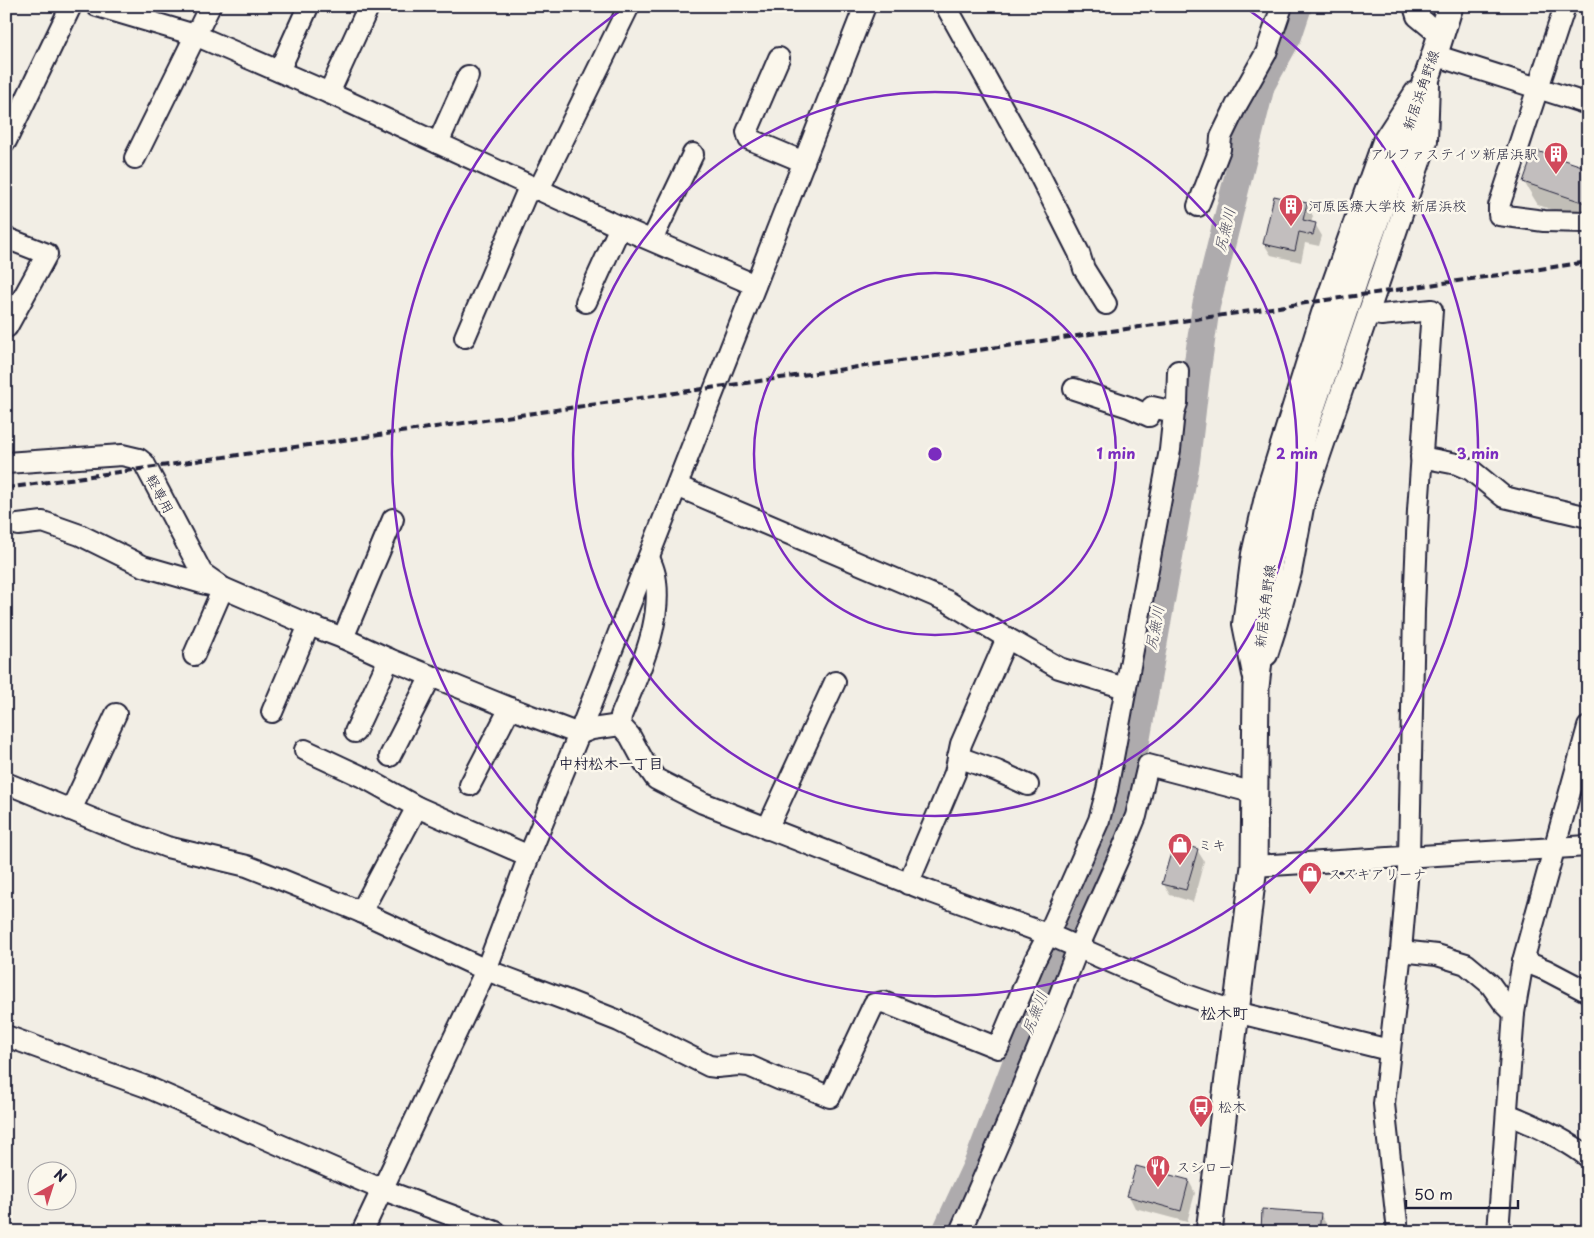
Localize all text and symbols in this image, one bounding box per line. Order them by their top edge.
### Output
street label: 新居浜角野線 [1397,47,1444,133]
building icon: アルファステイツ新居浜駅 [1543,141,1569,175]
place label: アルファステイツ新居浜駅 [1370,143,1538,164]
building icon: 河原医療大学校 新居浜校 [1278,193,1304,227]
place label: 河原医療大学校 新居浜校 [1308,195,1467,216]
water label: 尻無川 [1207,205,1240,254]
text: 1 min [1097,441,1135,464]
text: 2 min [1276,441,1318,464]
text: 3 min [1457,441,1499,464]
centre of rings [926,445,944,463]
street label: 軽専用 [141,470,180,517]
street label: 新居浜角野線 [1249,563,1280,649]
water label: 尻無川 [1138,603,1169,652]
district label: 中村松木一丁目 [558,751,664,774]
shop icon: ミキ [1167,832,1193,866]
place label: ミキ [1198,834,1226,855]
shop icon: スズキアリーナ [1297,861,1323,895]
place label: スズキアリーナ [1328,863,1427,884]
water label: 尻無川 [1015,987,1052,1038]
district label: 松木町 [1200,1000,1248,1024]
bus stop icon: 松木 [1188,1094,1214,1128]
place label: 松木 [1218,1096,1246,1117]
restaurant icon: スシロー [1145,1154,1171,1188]
place label: スシロー [1176,1156,1232,1177]
north arrow [28,1160,78,1210]
text: N [50,1164,71,1187]
scale bar [1406,1178,1519,1210]
text: 50 m [1414,1182,1453,1205]

